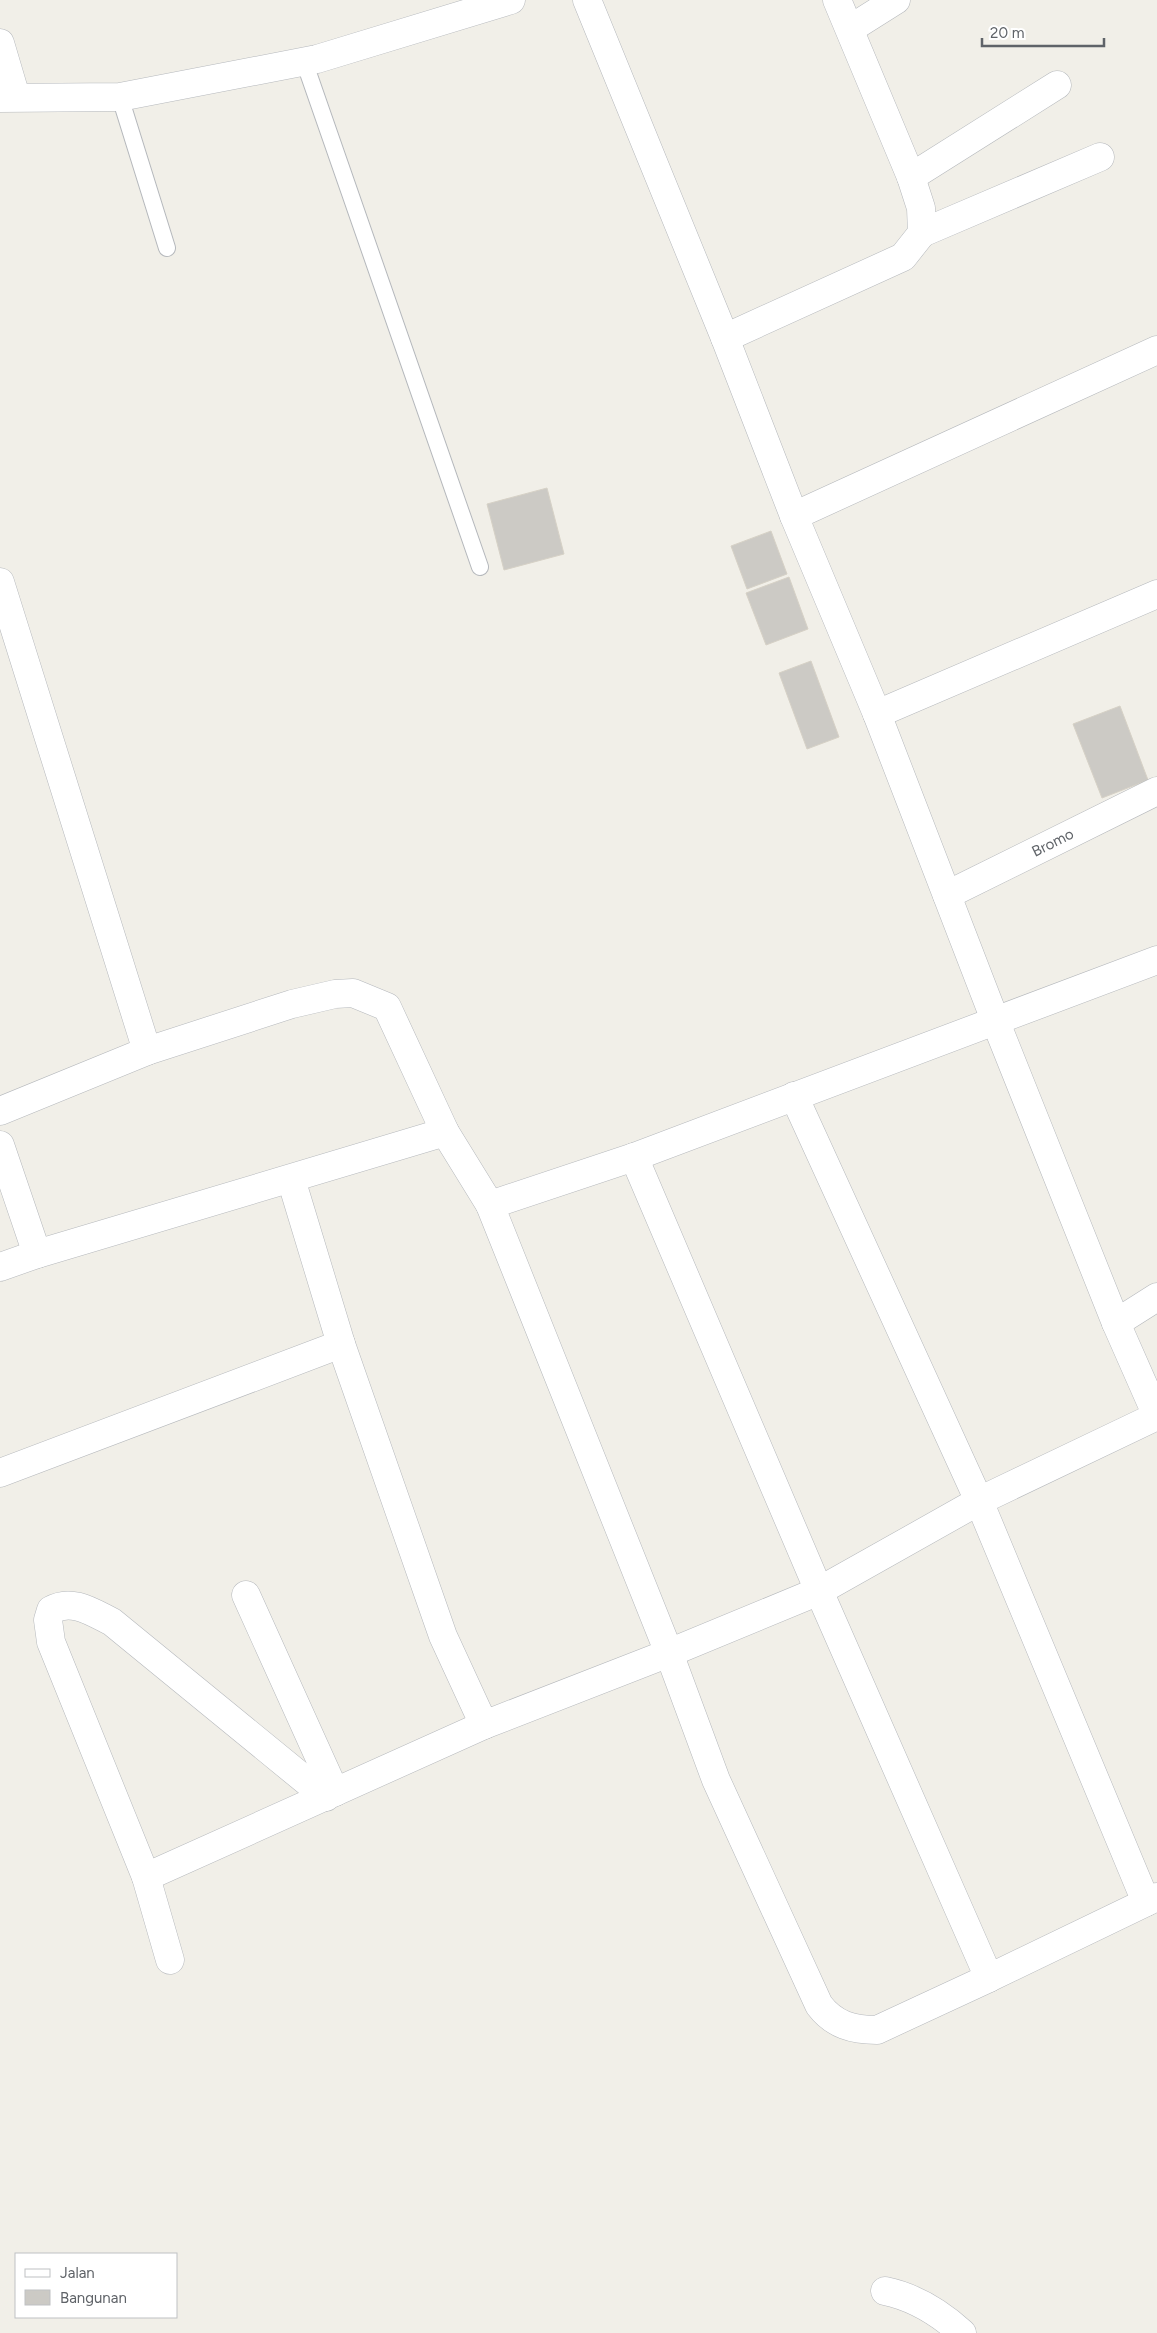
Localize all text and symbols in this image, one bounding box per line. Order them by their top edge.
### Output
scale bar [982,15,1104,47]
text: 20 m [990,24,1024,42]
street label: Bromo [1029,825,1077,861]
legend [15,2253,178,2318]
text: Jalan [60,2264,95,2282]
text: Bangunan [60,2289,127,2307]

